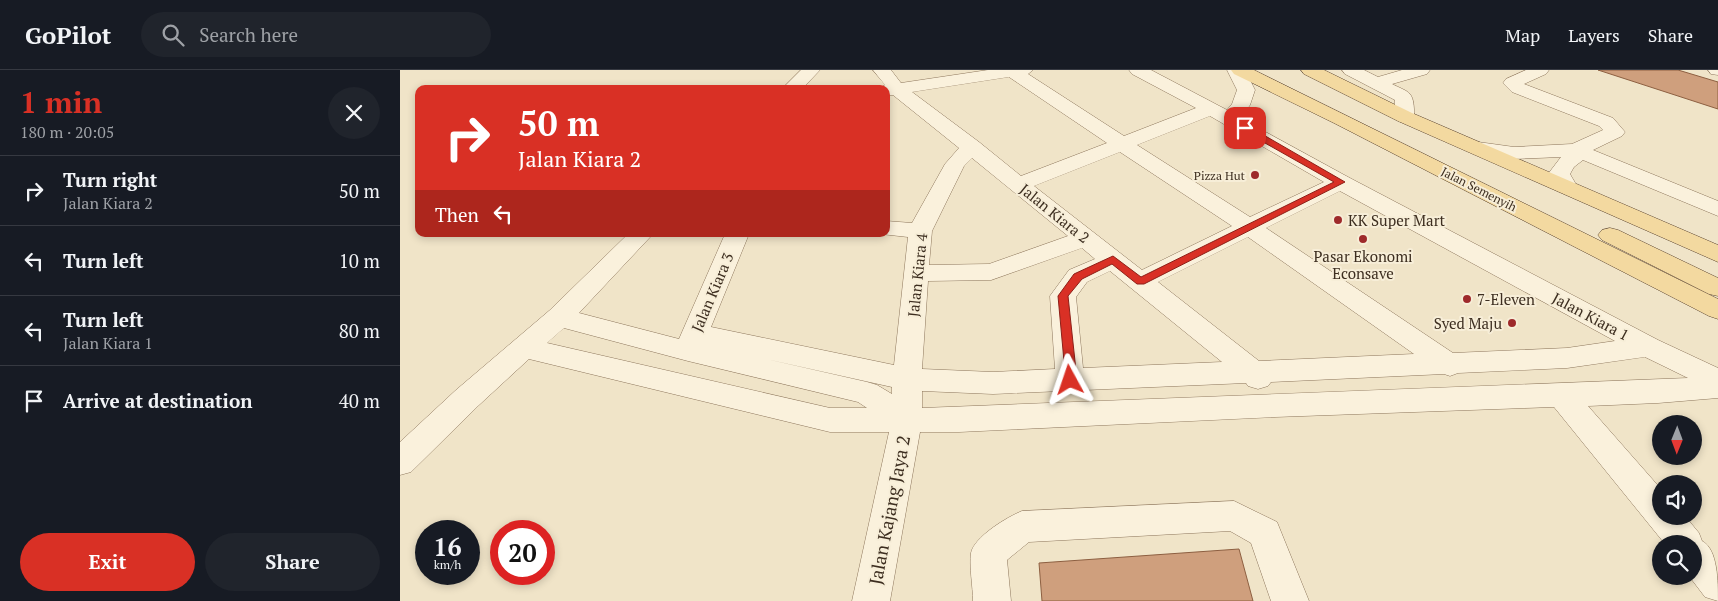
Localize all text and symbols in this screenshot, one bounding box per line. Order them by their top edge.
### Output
search box [141,12,491,57]
text: GoPilot [25,19,111,51]
icon: search [159,21,187,49]
text: Search here [199,22,298,47]
text: Map [1505,23,1540,47]
text: Layers [1568,23,1620,47]
text: Share [1648,23,1693,47]
text: 1 min [20,82,102,122]
button: close [328,87,380,139]
text: 50 m [518,100,599,146]
icon: right [435,105,500,170]
pin [1224,107,1266,149]
icon: arrive [1231,114,1259,142]
text: 180 m · 20:05 [20,121,114,143]
text: Jalan Kiara 2 [518,144,641,173]
street label: Jalan Semenyih [1439,164,1519,214]
text: Turn right [63,167,157,192]
place label: Pizza Hut [1194,168,1246,183]
marker: Pizza Hut [1249,169,1261,181]
icon: right [20,177,48,205]
text: 50 m [339,178,380,203]
street label: Jalan Kiara 2 [1016,179,1094,247]
text: Jalan Kiara 2 [63,192,153,214]
icon: left [489,200,517,228]
text: Then [435,202,479,227]
place label: KK Super Mart [1348,210,1445,230]
marker: KK Super Mart [1332,214,1344,226]
street label: Jalan Kiara 4 [903,232,931,318]
marker: Pasar Ekonomi Econsave [1357,233,1369,245]
place label: Pasar Ekonomi Econsave [1313,246,1413,283]
icon: left [20,247,48,275]
text: Turn left [63,248,144,273]
text: 10 m [339,248,380,273]
street label: Jalan Kiara 3 [686,249,738,335]
street label: Jalan Kiara 1 [1549,287,1633,345]
place label: 7-Eleven [1477,289,1535,309]
marker: 7-Eleven [1461,293,1473,305]
text: Turn left [63,307,144,332]
place label: Syed Maju [1434,313,1502,333]
icon: left [20,317,48,345]
marker: Syed Maju [1506,317,1518,329]
text: 80 m [339,318,380,343]
text: Jalan Kiara 1 [63,332,153,354]
position arrow [1043,353,1095,405]
icon: arrive [20,387,48,415]
text: Arrive at destination [63,388,252,413]
text: 40 m [339,388,380,413]
north arrow [1652,415,1702,465]
map controls [1652,415,1702,585]
street label: Jalan Kajang Jaya 2 [863,433,915,587]
button: sound [1652,475,1702,525]
speed limit sign: 20 [490,520,555,585]
text: 16 [433,530,462,563]
button: Exit [20,533,195,591]
button: Share [205,533,380,591]
button: search [1652,535,1702,585]
text: km/h [434,557,461,572]

